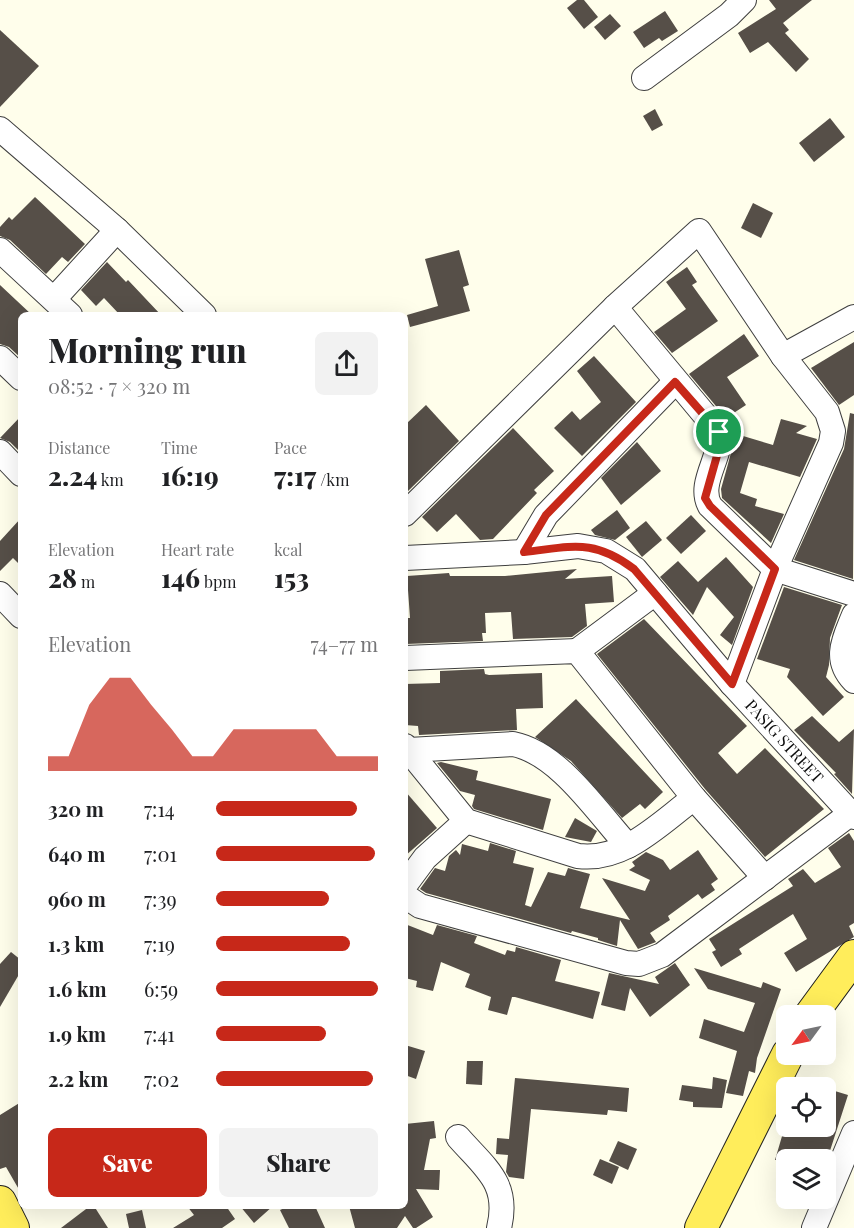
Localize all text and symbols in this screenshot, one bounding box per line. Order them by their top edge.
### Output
text: Morning run [48,327,247,371]
button: share [315,332,378,395]
text: 08:52 · 7 × 320 m [48,372,190,399]
pin [693,406,744,457]
icon: arrive [702,415,735,448]
text: Distance [48,437,110,458]
text: Time [161,437,198,458]
text: Pace [274,437,307,458]
text: 2.24 [48,458,97,493]
text: 16:19 [161,458,219,493]
text: 7:17 [274,458,316,493]
text: km [97,469,124,490]
text: /km [316,469,349,490]
text: Elevation [48,539,115,560]
text: Heart rate [161,539,234,560]
text: kcal [274,539,303,560]
text: 28 [48,560,77,595]
text: 146 [161,560,200,595]
text: 153 [274,560,309,595]
text: m [77,571,95,592]
text: bpm [200,571,237,592]
text: Elevation [48,630,131,657]
text: 74–77 m [311,630,378,657]
street label: PASIG STREET [741,694,828,787]
text: 320 m [48,795,104,822]
text: 7:14 [144,795,175,822]
text: 640 m [48,840,105,867]
text: 7:01 [144,840,177,867]
text: 960 m [48,885,106,912]
text: 7:39 [144,885,177,912]
text: 1.3 km [48,930,104,957]
text: 7:19 [144,930,175,957]
text: 1.6 km [48,975,107,1002]
text: 6:59 [144,975,178,1002]
north arrow [776,1005,836,1065]
map controls [776,1005,836,1209]
text: 1.9 km [48,1020,106,1047]
text: 7:41 [144,1020,175,1047]
text: 2.2 km [48,1065,108,1092]
text: 7:02 [144,1065,179,1092]
button: locate [776,1077,836,1137]
button: Save [48,1128,207,1197]
button: Share [219,1128,378,1197]
button: layers [776,1149,836,1209]

